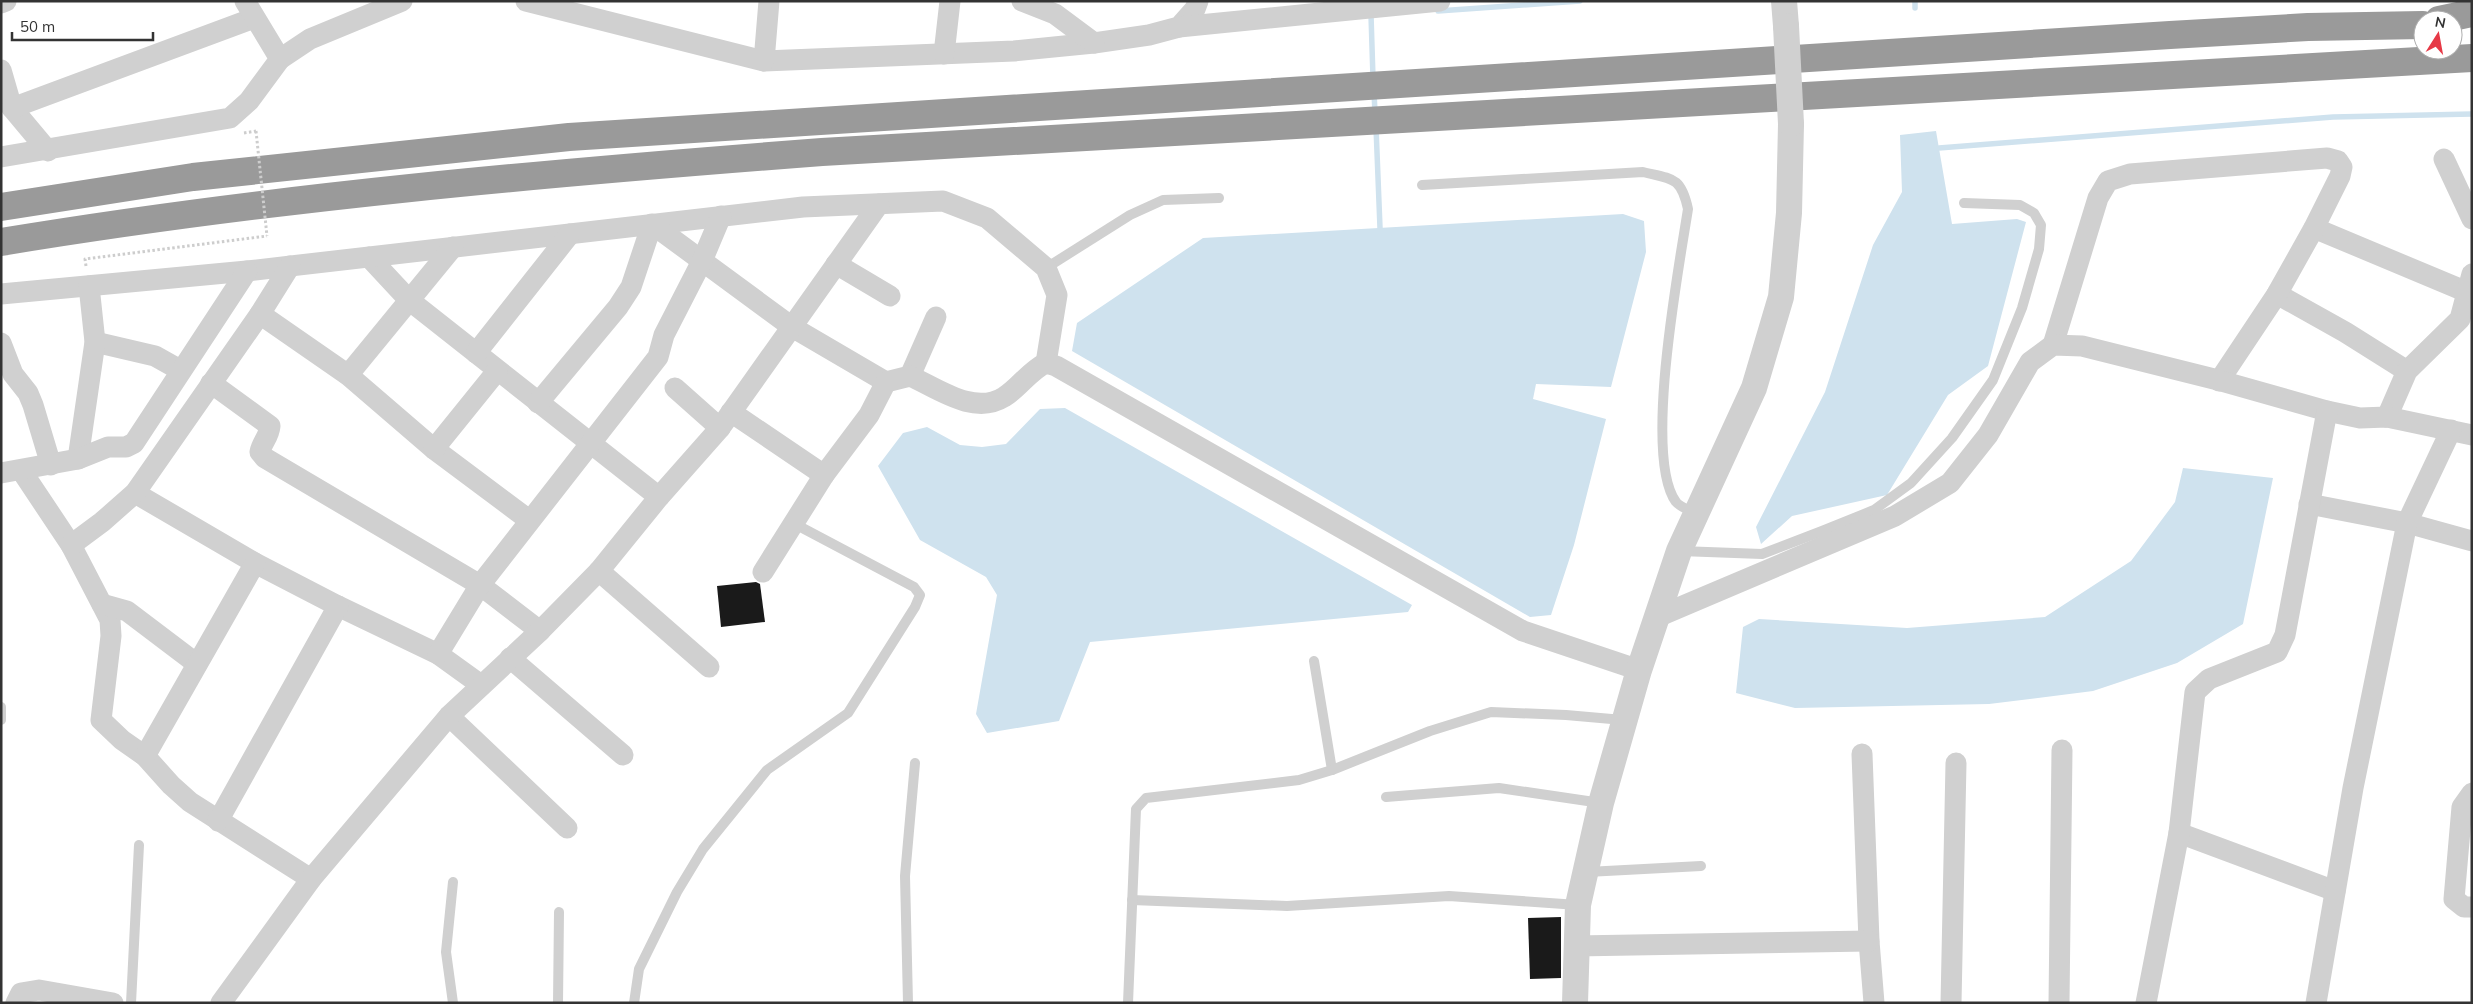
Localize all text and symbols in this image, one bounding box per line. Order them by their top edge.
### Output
scale bar [12,10,154,42]
north arrow [2413,10,2463,60]
text: N [2434,12,2447,32]
text: 50 m [20,17,55,36]

